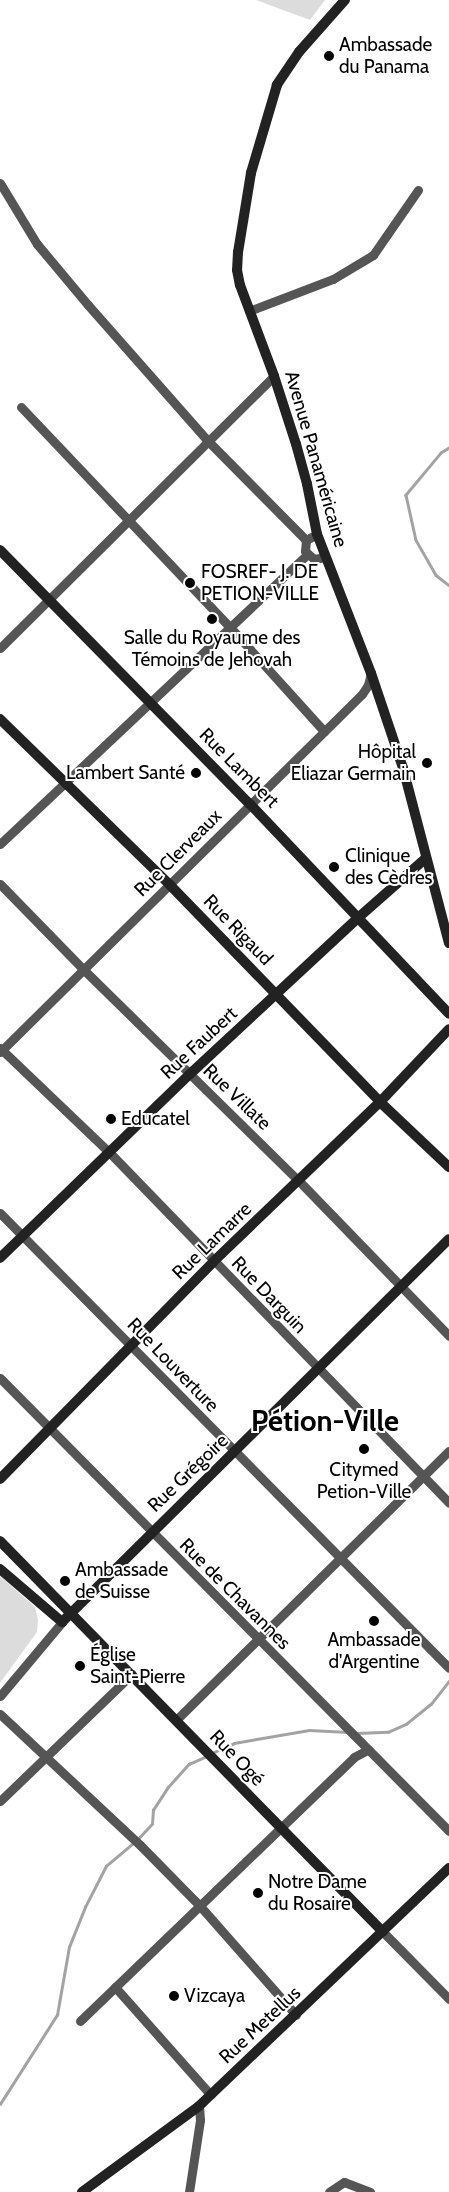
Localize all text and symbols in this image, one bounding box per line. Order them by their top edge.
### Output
place label: Ambassade du Panama [339,34,432,78]
marker: Ambassade du Panama [323,50,335,62]
street label: Avenue Panaméricaine [280,368,352,550]
place label: FOSREF- J. DE PETION-VILLE [201,561,319,605]
marker: FOSREF- J. DE PETION-VILLE [183,576,197,590]
marker: Salle du Royaume des Témoins de Jehovah [206,613,218,625]
place label: Salle du Royaume des Témoins de Jehovah [124,627,300,671]
street label: Rue Lambert [194,723,284,813]
place label: Hôpital Eliazar Germain [291,741,416,785]
marker: Hôpital Eliazar Germain [420,756,434,770]
place label: Lambert Santé [66,762,185,784]
marker: Lambert Santé [189,766,203,780]
street label: Rue Clerveaux [130,805,226,901]
place label: Clinique des Cèdres [345,845,432,889]
marker: Clinique des Cèdres [327,860,341,874]
street label: Rue Rigaud [199,890,277,970]
street label: Rue Faubert [156,1002,242,1084]
street label: Rue Villate [198,1059,276,1135]
place label: Educatel [121,1108,190,1130]
marker: Educatel [105,1113,117,1125]
street label: Rue Lamarre [168,1198,256,1284]
street label: Rue Darguin [227,1252,311,1338]
street label: Rue Louverture [123,1313,223,1417]
district label: Pétion-Ville [251,1404,399,1438]
street label: Rue Grégoire [143,1429,233,1517]
marker: Citymed Petion-Ville [357,1442,371,1456]
place label: Citymed Petion-Ville [317,1459,411,1503]
street label: Rue de Chavannes [175,1534,295,1654]
place label: Ambassade de Suisse [75,1559,168,1603]
marker: Ambassade de Suisse [59,1575,71,1587]
marker: Ambassade d'Argentine [368,1615,380,1627]
place label: Ambassade d'Argentine [327,1629,421,1673]
place label: Église Saint-Pierre [90,1644,185,1688]
marker: Église Saint-Pierre [74,1660,86,1672]
street label: Rue Ogé [205,1725,269,1791]
place label: Notre Dame du Rosaire [268,1871,367,1915]
marker: Notre Dame du Rosaire [252,1887,264,1899]
street label: Rue Metellus [215,1982,305,2068]
place label: Vizcaya [184,1985,245,2007]
marker: Vizcaya [168,1990,180,2002]

